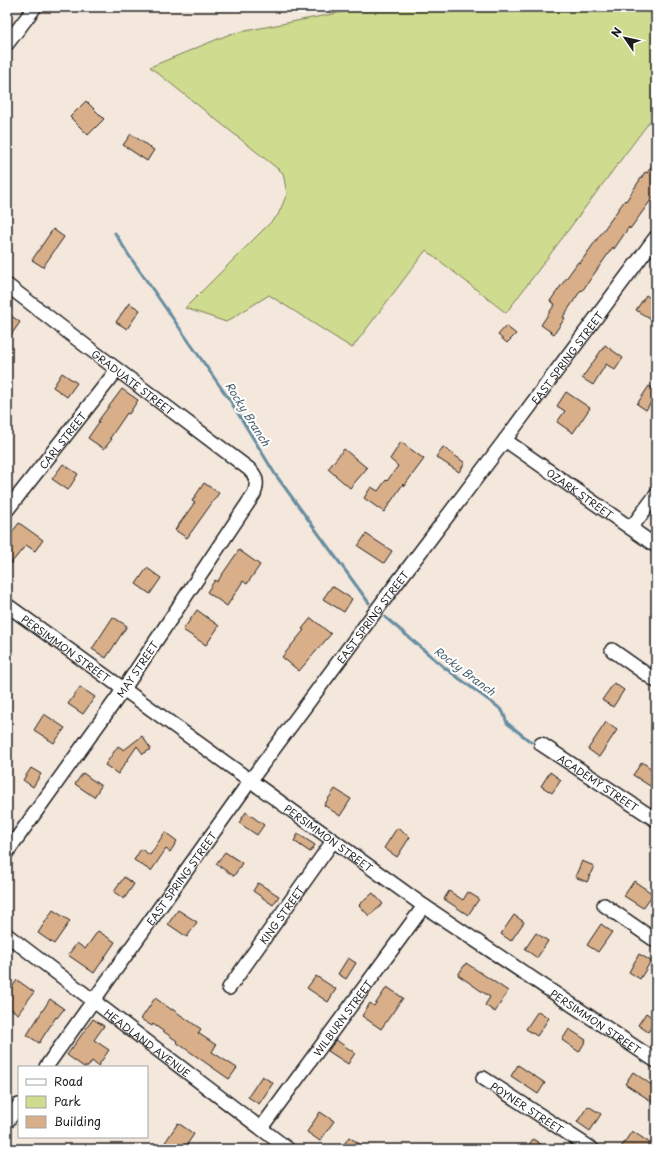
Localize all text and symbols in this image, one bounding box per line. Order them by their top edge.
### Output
north arrow [605,18,645,58]
text: N [607,24,626,40]
street label: EAST SPRING STREET [527,308,606,407]
street label: GRADUATE STREET [89,346,178,418]
water label: Rocky Branch [222,379,275,450]
street label: CARL STREET [35,408,89,472]
street label: OZARK STREET [544,464,617,522]
street label: EAST SPRING STREET [332,567,411,666]
street label: PERSIMMON STREET [19,611,114,685]
street label: MAY STREET [113,638,162,700]
water label: Rocky Branch [431,642,500,700]
street label: ACADEMY STREET [555,750,642,814]
street label: PERSIMMON STREET [281,800,376,875]
street label: EAST SPRING STREET [142,828,219,928]
street label: KING STREET [255,882,307,947]
street label: WILBURN STREET [309,976,375,1059]
street label: PERSIMMON STREET [548,985,644,1057]
street label: HEADLAND AVENUE [102,1005,194,1080]
legend [18,1066,148,1138]
text: Road [54,1072,83,1090]
street label: POYNER STREET [488,1078,567,1136]
text: Park [54,1092,81,1110]
text: Building [54,1112,101,1130]

